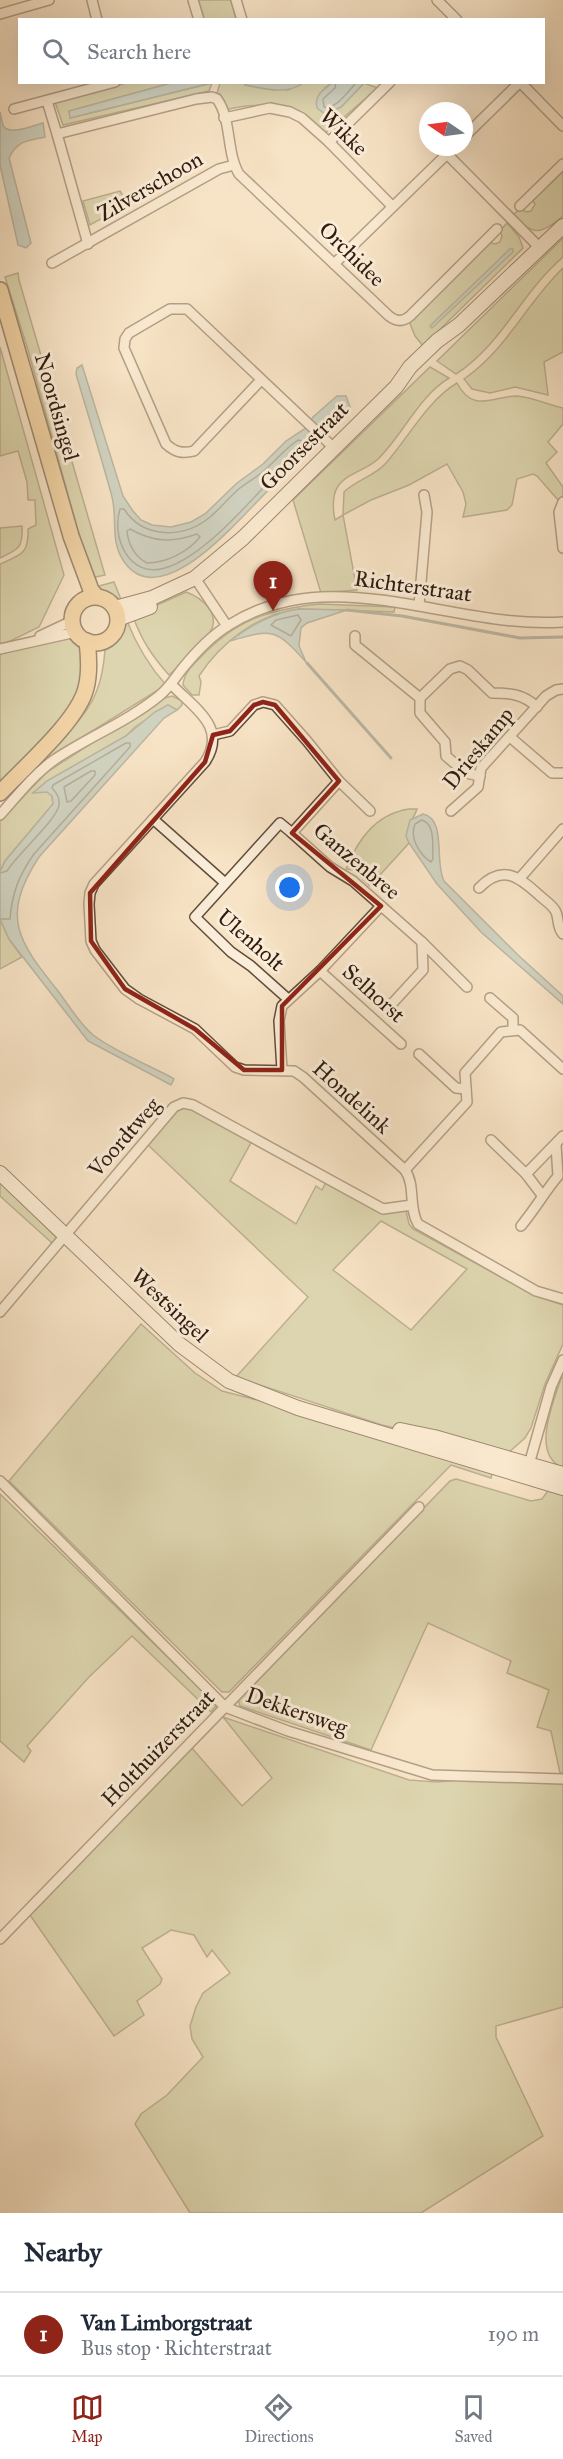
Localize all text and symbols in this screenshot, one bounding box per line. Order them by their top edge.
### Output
search box [18,18,545,84]
icon: search [39,35,72,68]
text: Search here [87,38,191,65]
north arrow [419,102,473,156]
street label: Wikke [314,103,374,161]
street label: Zilverschoon [93,145,208,227]
street label: Orchidee [313,216,391,292]
street label: Noordsingel [29,350,85,464]
street label: Goorsestraat [254,396,354,496]
pin: 1 [254,562,292,611]
street label: Richterstraat [352,564,474,608]
street label: Drieskamp [437,702,519,794]
street label: Ganzenbree [308,817,406,905]
your location [275,873,304,902]
street label: Ulenholt [211,903,291,977]
street label: Selhorst [337,958,411,1028]
street label: Hondelink [307,1055,397,1140]
street label: Voordtweg [81,1091,166,1183]
street label: Westsingel [126,1262,214,1348]
street label: Dekkersweg [243,1681,352,1741]
street label: Holthuizerstraat [96,1684,220,1812]
text: Nearby [24,2236,102,2268]
text: Van Limborgstraat [81,2309,252,2336]
text: 1 [40,2322,47,2346]
text: 190 m [488,2322,539,2346]
text: Bus stop · Richterstraat [81,2336,272,2360]
tab: Map [71,2391,104,2446]
tab: Directions [245,2391,313,2446]
tab: Saved [454,2391,492,2446]

